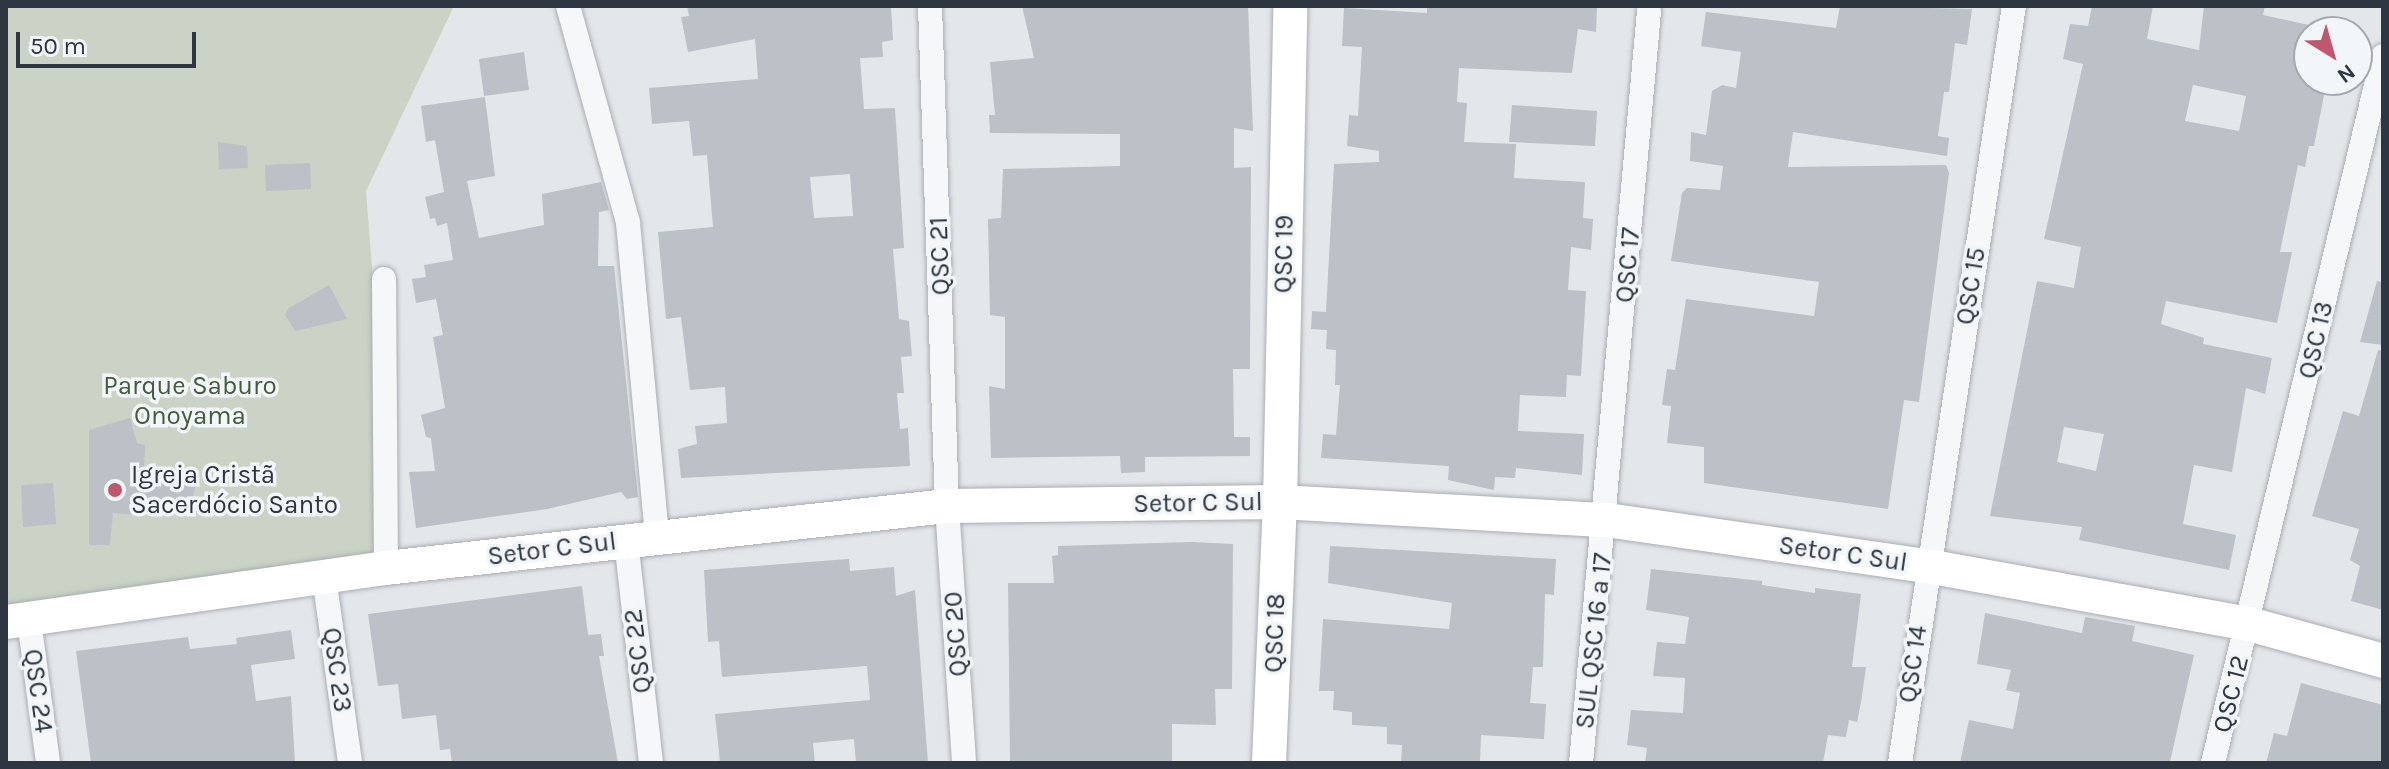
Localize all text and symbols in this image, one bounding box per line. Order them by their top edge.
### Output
scale bar [20,16,200,66]
north arrow [2293,16,2373,96]
text: 50 m [30,32,86,60]
text: N [2332,58,2360,89]
street label: QSC 19 [1268,215,1300,293]
street label: QSC 21 [923,216,957,296]
street label: QSC 17 [1609,226,1647,304]
street label: QSC 15 [1949,245,1993,327]
street label: QSC 13 [2292,298,2340,382]
park label: Parque Saburo Onoyama [103,370,277,432]
place label: Igreja Cristã Sacerdócio Santo [131,459,338,520]
marker: Igreja Cristã Sacerdócio Santo [106,481,124,499]
street label: Setor C Sul [1133,486,1263,520]
street label: Setor C Sul [486,526,618,572]
street label: Setor C Sul [1777,530,1909,578]
street label: SUL QSC 16 a 17 [1569,551,1619,731]
street label: QSC 20 [937,590,975,678]
street label: QSC 18 [1258,593,1292,673]
street label: QSC 22 [617,607,659,695]
street label: QSC 14 [1892,623,1934,705]
street label: QSC 23 [316,626,358,714]
street label: QSC 24 [17,647,59,735]
street label: QSC 12 [2206,652,2256,736]

